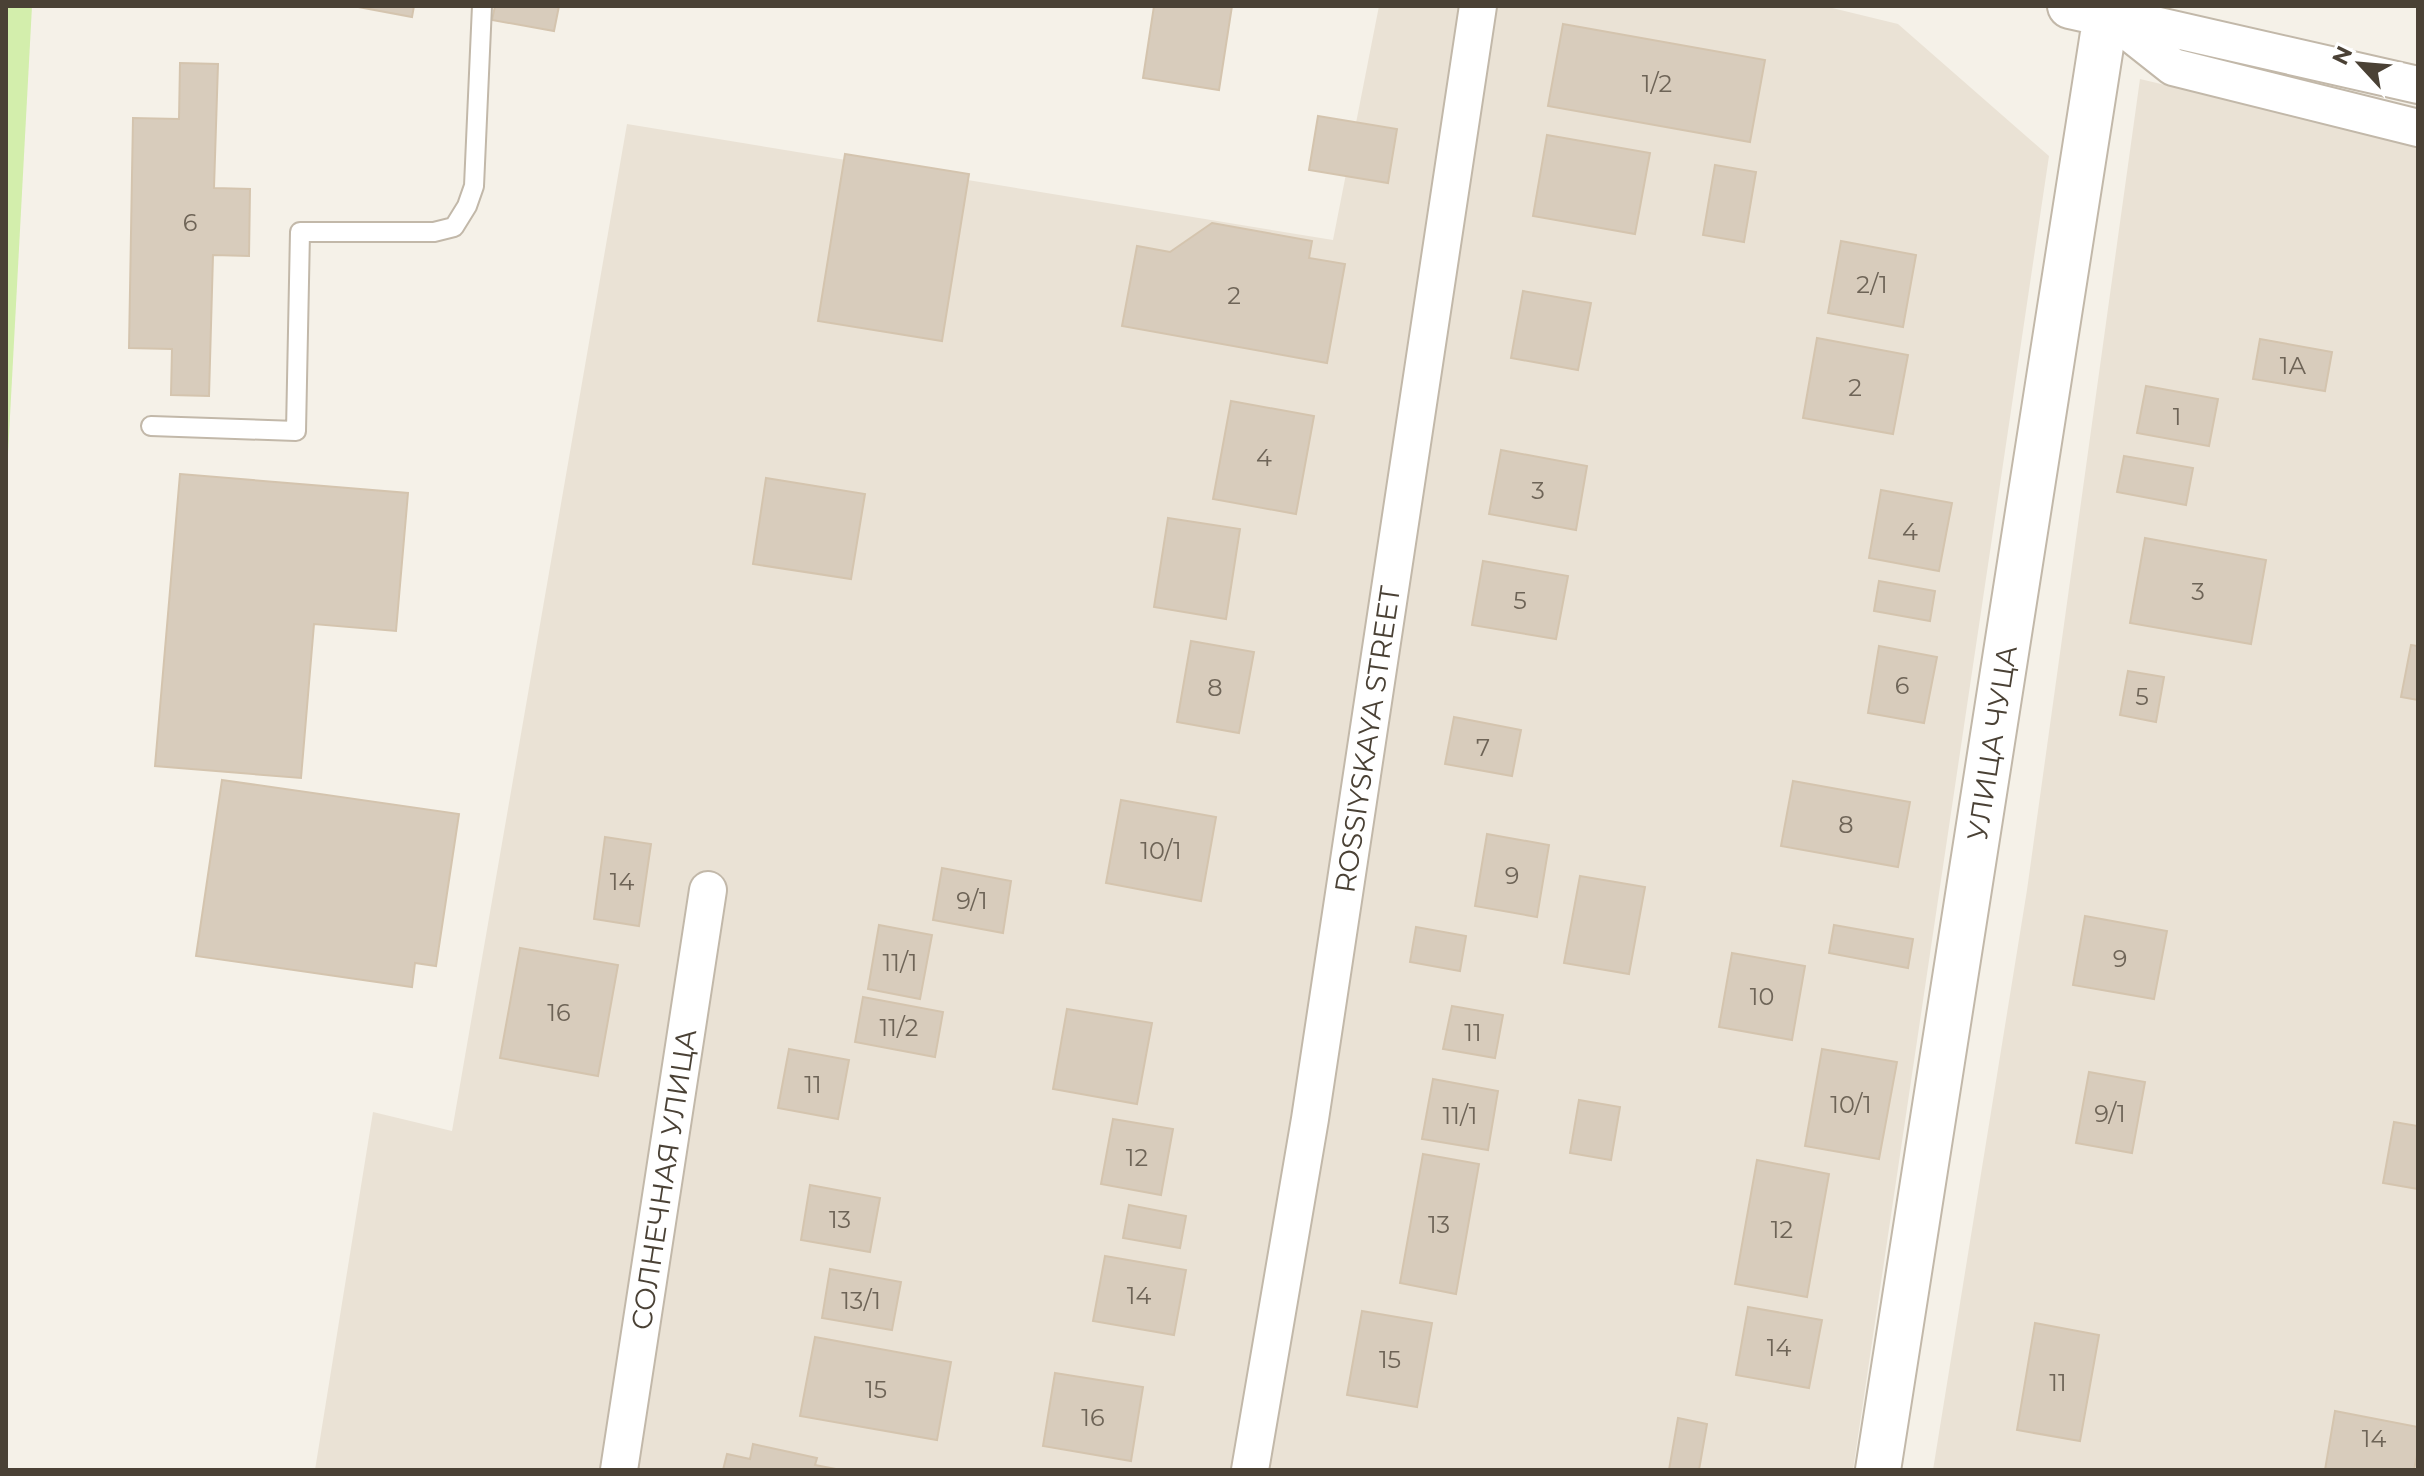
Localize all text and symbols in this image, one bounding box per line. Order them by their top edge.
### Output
north arrow [2320,24,2400,104]
text: N [2326,42,2359,69]
house number: 1/2 [1642,69,1672,98]
house number: 6 [183,208,197,237]
house number: 2/1 [1856,270,1888,299]
house number: 2 [1227,281,1241,310]
house number: 1А [2280,351,2306,380]
house number: 2 [1848,373,1862,402]
house number: 1 [2173,402,2181,431]
house number: 4 [1256,443,1272,472]
house number: 3 [1531,476,1545,505]
house number: 4 [1902,517,1918,546]
house number: 3 [2191,577,2205,606]
street label: ROSSIYSKAYA STREET [1327,584,1407,895]
house number: 5 [1513,586,1527,615]
street label: УЛИЦА ЧУЦА [1960,643,2024,843]
house number: 6 [1895,671,1909,700]
house number: 8 [1207,673,1223,702]
house number: 5 [2135,682,2149,711]
house number: 7 [1476,733,1490,762]
house number: 8 [1838,810,1854,839]
house number: 10/1 [1140,836,1182,865]
house number: 9 [1505,861,1519,890]
house number: 14 [610,867,634,896]
house number: 9/1 [956,886,988,915]
house number: 9 [2113,944,2127,973]
house number: 11/1 [883,948,917,977]
house number: 10 [1750,982,1774,1011]
house number: 16 [547,998,571,1027]
house number: 11/2 [880,1013,919,1042]
house number: 11 [1464,1018,1482,1047]
street label: СОЛНЕЧНАЯ УЛИЦА [624,1026,703,1332]
house number: 11 [804,1070,822,1099]
house number: 10/1 [1830,1090,1872,1119]
house number: 9/1 [2094,1099,2126,1128]
house number: 11/1 [1443,1101,1477,1130]
house number: 12 [1126,1143,1148,1172]
house number: 13 [829,1205,851,1234]
house number: 13 [1428,1210,1450,1239]
house number: 12 [1771,1215,1793,1244]
house number: 14 [1127,1281,1151,1310]
house number: 13/1 [841,1286,881,1315]
house number: 14 [1767,1333,1791,1362]
house number: 15 [1379,1345,1401,1374]
house number: 11 [2049,1368,2067,1397]
house number: 15 [865,1375,887,1404]
house number: 16 [1081,1403,1105,1432]
house number: 14 [2362,1424,2386,1453]

